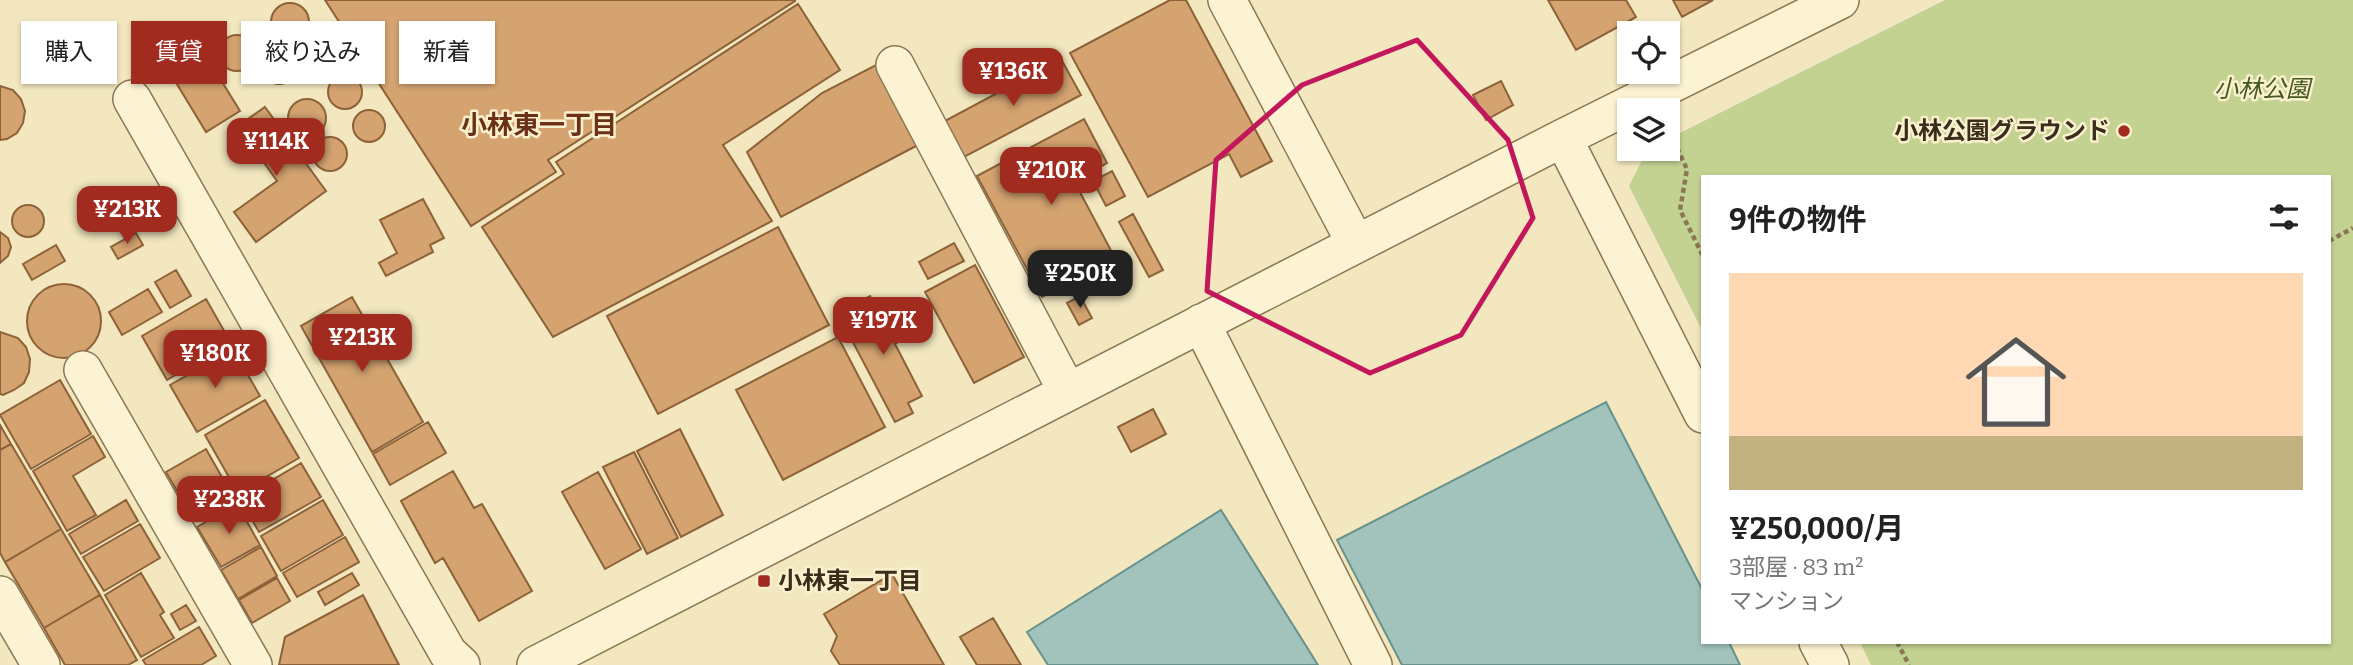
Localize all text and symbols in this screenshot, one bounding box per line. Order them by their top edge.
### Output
chip: 購入 [21,21,117,84]
chip: 賃貸 [131,21,227,84]
chip: 絞り込み [241,21,385,84]
chip: 新着 [399,21,495,84]
map controls [1617,21,1680,161]
button: locate [1617,21,1680,84]
pin: ¥136K [964,48,1062,108]
text: ¥136K [978,57,1048,85]
park label: 小林公園 [2214,75,2313,103]
button: layers [1617,98,1680,161]
district label: 小林東一丁目 [461,110,617,141]
place label: 小林公園グラウンド [1894,117,2110,145]
pin: ¥114K [227,118,325,178]
marker: 小林公園グラウンド [2116,123,2132,139]
text: ¥114K [243,127,309,155]
pin: ¥210K [1002,148,1100,207]
text: ¥210K [1016,156,1086,184]
pin: ¥213K [78,187,176,246]
text: ¥213K [93,195,161,223]
icon: filters [2265,198,2303,236]
text: 9件の物件 [1729,202,1867,238]
pin: ¥250K [1031,250,1129,310]
text: ¥250K [1044,259,1116,287]
pin: ¥197K [834,298,932,357]
text: ¥197K [849,306,917,334]
pin: ¥213K [313,314,411,374]
icon: home [1953,319,2079,445]
text: ¥213K [328,323,396,351]
pin: ¥180K [166,330,264,390]
text: ¥180K [180,339,250,367]
pin: ¥238K [180,476,278,536]
text: ¥238K [193,485,265,513]
text: ¥250,000/月 [1729,511,1904,547]
text: 3部屋 · 83 m² [1729,553,1863,581]
place label: 小林東一丁目 [778,567,922,595]
marker: 小林東一丁目 [756,573,772,589]
text: マンション [1729,587,1844,615]

